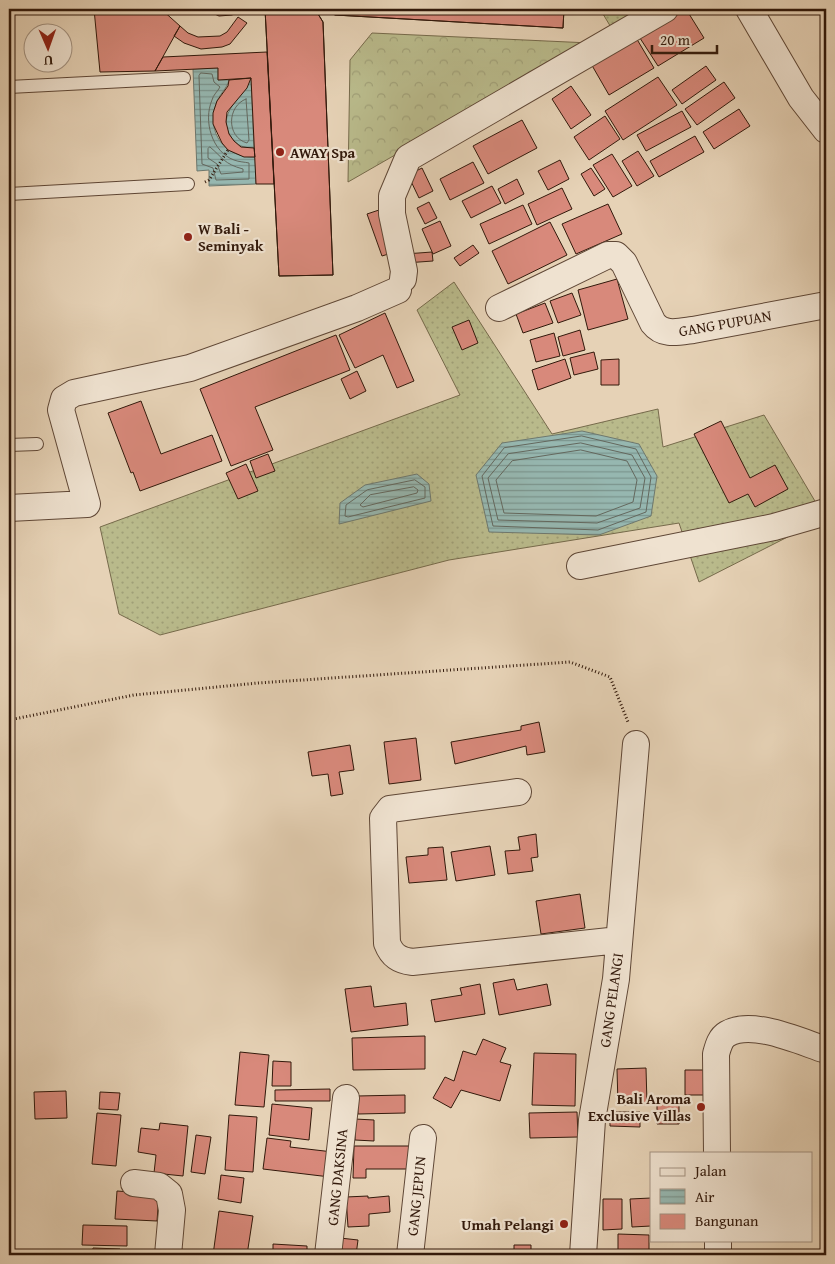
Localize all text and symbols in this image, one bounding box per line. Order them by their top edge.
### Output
north arrow [22,22,72,72]
scale bar [652,22,718,54]
text: 20 m [660,29,691,50]
text: U [43,51,54,71]
place label: AWAY Spa [290,142,356,163]
marker: AWAY Spa [274,146,286,158]
place label: W Bali - Seminyak [198,218,264,256]
marker: W Bali - Seminyak [182,231,194,243]
street label: GANG PUPUAN [677,304,773,341]
street label: GANG PELANGI [594,951,628,1049]
place label: Bali Aroma Exclusive Villas [588,1088,691,1126]
marker: Bali Aroma Exclusive Villas [695,1101,707,1113]
street label: GANG DAKSINA [321,1127,353,1227]
legend [650,1152,812,1242]
street label: GANG JEPUN [401,1155,431,1237]
text: Jalan [693,1160,727,1181]
text: Air [695,1186,715,1207]
text: Bangunan [695,1210,759,1231]
place label: Umah Pelangi [461,1214,554,1235]
marker: Umah Pelangi [558,1218,570,1230]

